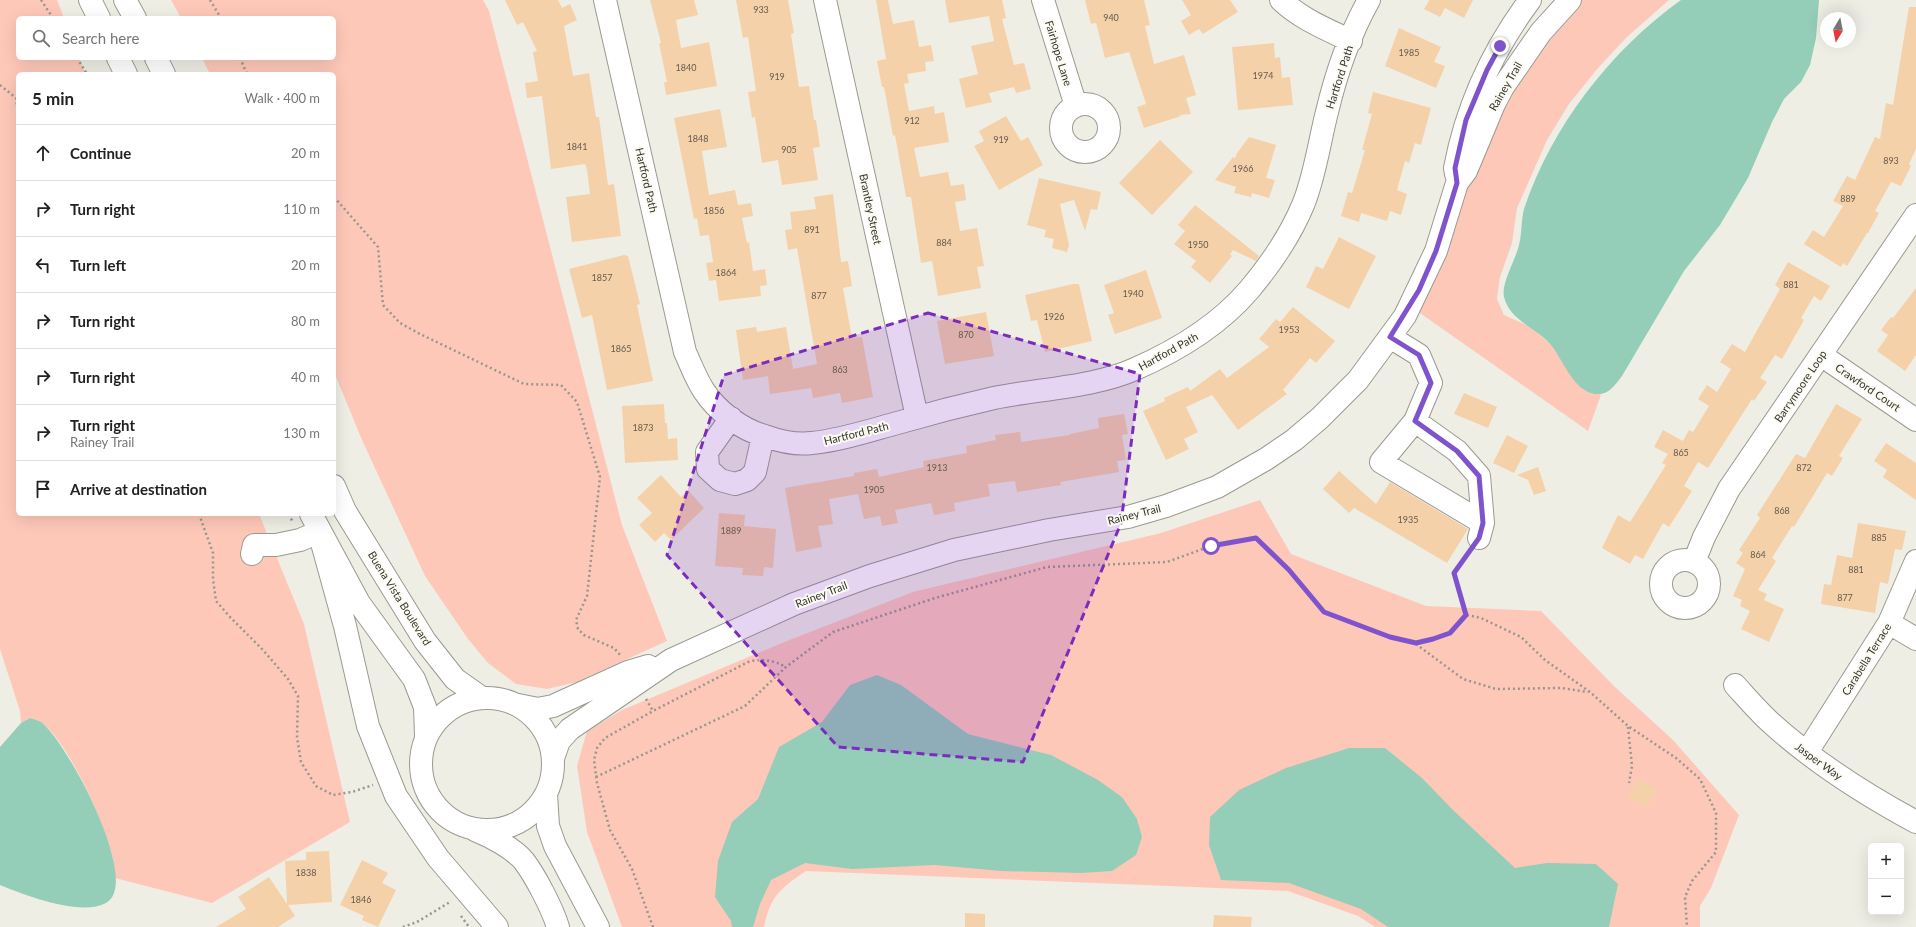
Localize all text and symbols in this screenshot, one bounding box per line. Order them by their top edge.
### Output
house number: 933 [753,4,769,15]
house number: 940 [1103,12,1119,23]
north arrow [1820,12,1856,48]
search box [16,16,336,60]
street label: Fairhope Lane [1043,19,1075,87]
icon: search [30,27,52,49]
text: Search here [62,29,139,47]
route end [1491,37,1509,55]
street label: Hartford Path [1323,44,1355,110]
house number: 1985 [1399,47,1419,58]
street label: Rainey Trail [1486,59,1524,113]
house number: 1840 [676,62,696,73]
house number: 1974 [1253,70,1273,81]
house number: 919 [769,71,785,82]
text: 5 min [32,88,74,109]
text: Walk · 400 m [244,90,320,106]
house number: 912 [904,115,920,126]
house number: 1848 [688,133,708,144]
house number: 919 [993,134,1009,145]
house number: 1841 [567,141,587,152]
icon: ahead [32,142,54,164]
text: Continue [70,144,131,162]
house number: 905 [781,144,797,155]
text: 20 m [291,145,320,161]
street label: Hartford Path [633,146,661,214]
house number: 893 [1883,155,1899,166]
house number: 1966 [1233,163,1253,174]
street label: Brantley Street [857,173,885,246]
house number: 889 [1840,193,1856,204]
icon: right [32,198,54,220]
text: Turn right [70,200,135,218]
text: 110 m [283,201,320,217]
house number: 1856 [704,205,724,216]
house number: 891 [804,224,820,235]
house number: 884 [936,237,952,248]
house number: 1950 [1188,239,1208,250]
icon: left [32,254,54,276]
text: Turn left [70,256,126,274]
text: 20 m [291,257,320,273]
house number: 1864 [716,267,736,278]
house number: 1857 [592,272,612,283]
house number: 881 [1783,279,1799,290]
house number: 1940 [1123,288,1143,299]
house number: 877 [811,290,827,301]
icon: right [32,310,54,332]
house number: 1926 [1044,311,1064,322]
text: Turn right [70,312,135,330]
text: 80 m [291,313,320,329]
house number: 1953 [1279,324,1299,335]
house number: 870 [958,329,974,340]
street label: Hartford Path [1136,329,1200,373]
house number: 1865 [611,343,631,354]
street label: Barrymoore Loop [1771,348,1829,424]
street label: Crawford Court [1833,360,1903,414]
house number: 863 [832,364,848,375]
icon: right [32,366,54,388]
text: Turn right [70,368,135,386]
text: 40 m [291,369,320,385]
text: Turn right [70,416,135,434]
street label: Hartford Path [822,419,890,447]
icon: right [32,422,54,444]
house number: 1873 [633,422,653,433]
text: 130 m [283,425,320,441]
text: Rainey Trail [70,434,134,450]
house number: 865 [1673,447,1689,458]
house number: 1913 [927,462,947,473]
house number: 872 [1796,462,1812,473]
icon: arrive [32,478,54,500]
text: Arrive at destination [70,480,207,498]
house number: 1905 [864,484,884,495]
street label: Rainey Trail [1106,501,1162,527]
house number: 868 [1774,505,1790,516]
house number: 1935 [1398,514,1418,525]
house number: 1889 [721,525,741,536]
house number: 885 [1871,532,1887,543]
route start [1202,537,1220,555]
street label: Buena Vista Boulevard [366,548,434,648]
house number: 864 [1750,549,1766,560]
house number: 881 [1848,564,1864,575]
street label: Rainey Trail [793,578,849,610]
house number: 877 [1837,592,1853,603]
street label: Carabella Terrace [1839,620,1894,697]
street label: Jasper Way [1793,740,1845,783]
map controls [1868,843,1904,915]
button: + [1868,843,1904,879]
house number: 1838 [296,867,316,878]
button: − [1868,879,1904,915]
house number: 1846 [351,894,371,905]

